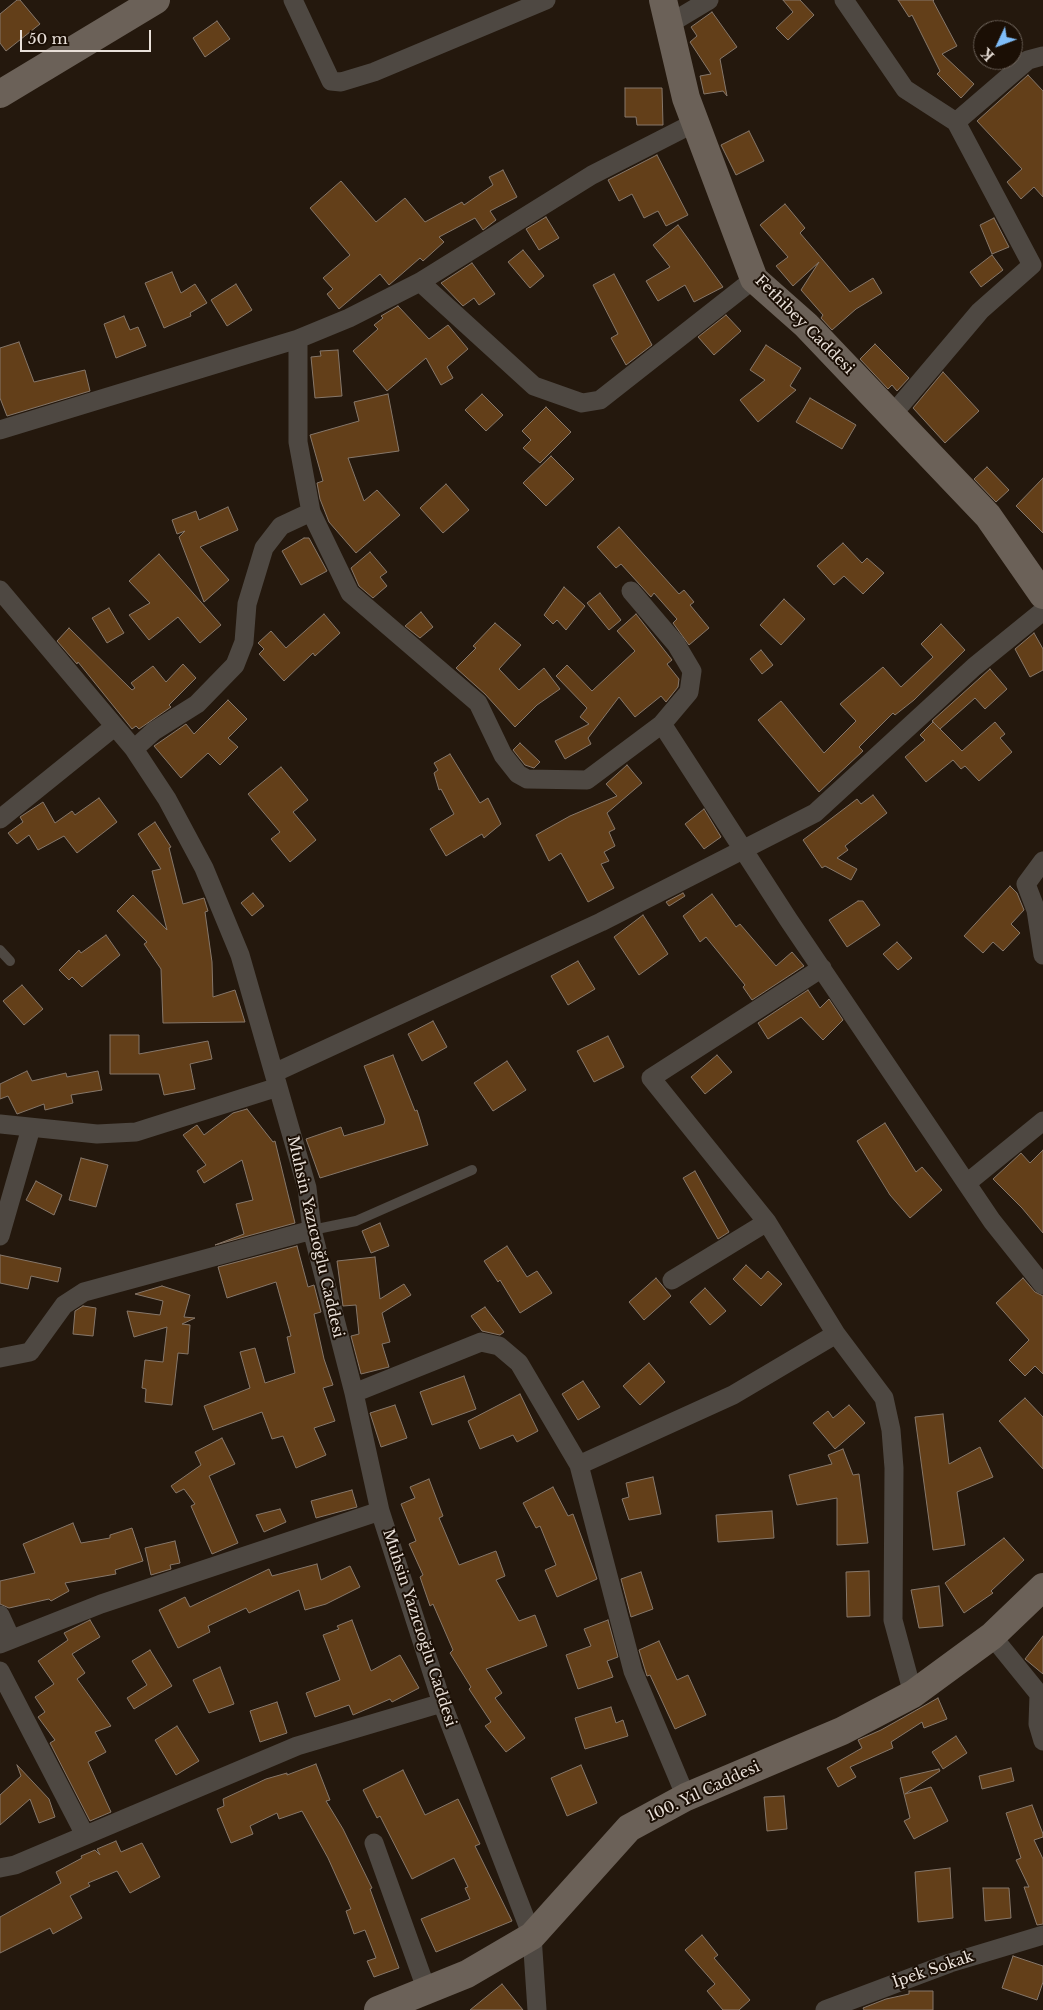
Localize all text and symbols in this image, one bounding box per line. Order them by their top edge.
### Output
scale bar [22,20,154,52]
north arrow [973,20,1023,70]
text: 50 m [28,29,68,48]
text: K [977,44,998,65]
street label: Fethibey Caddesi [751,272,857,378]
street label: Muhsin Yazıcıoğlu Caddesi [283,1134,347,1340]
street label: Muhsin Yazıcıoğlu Caddesi [379,1527,459,1729]
street label: 100. Yıl Caddesi [645,1758,763,1826]
street label: İpek Sokak [890,1948,976,1992]

